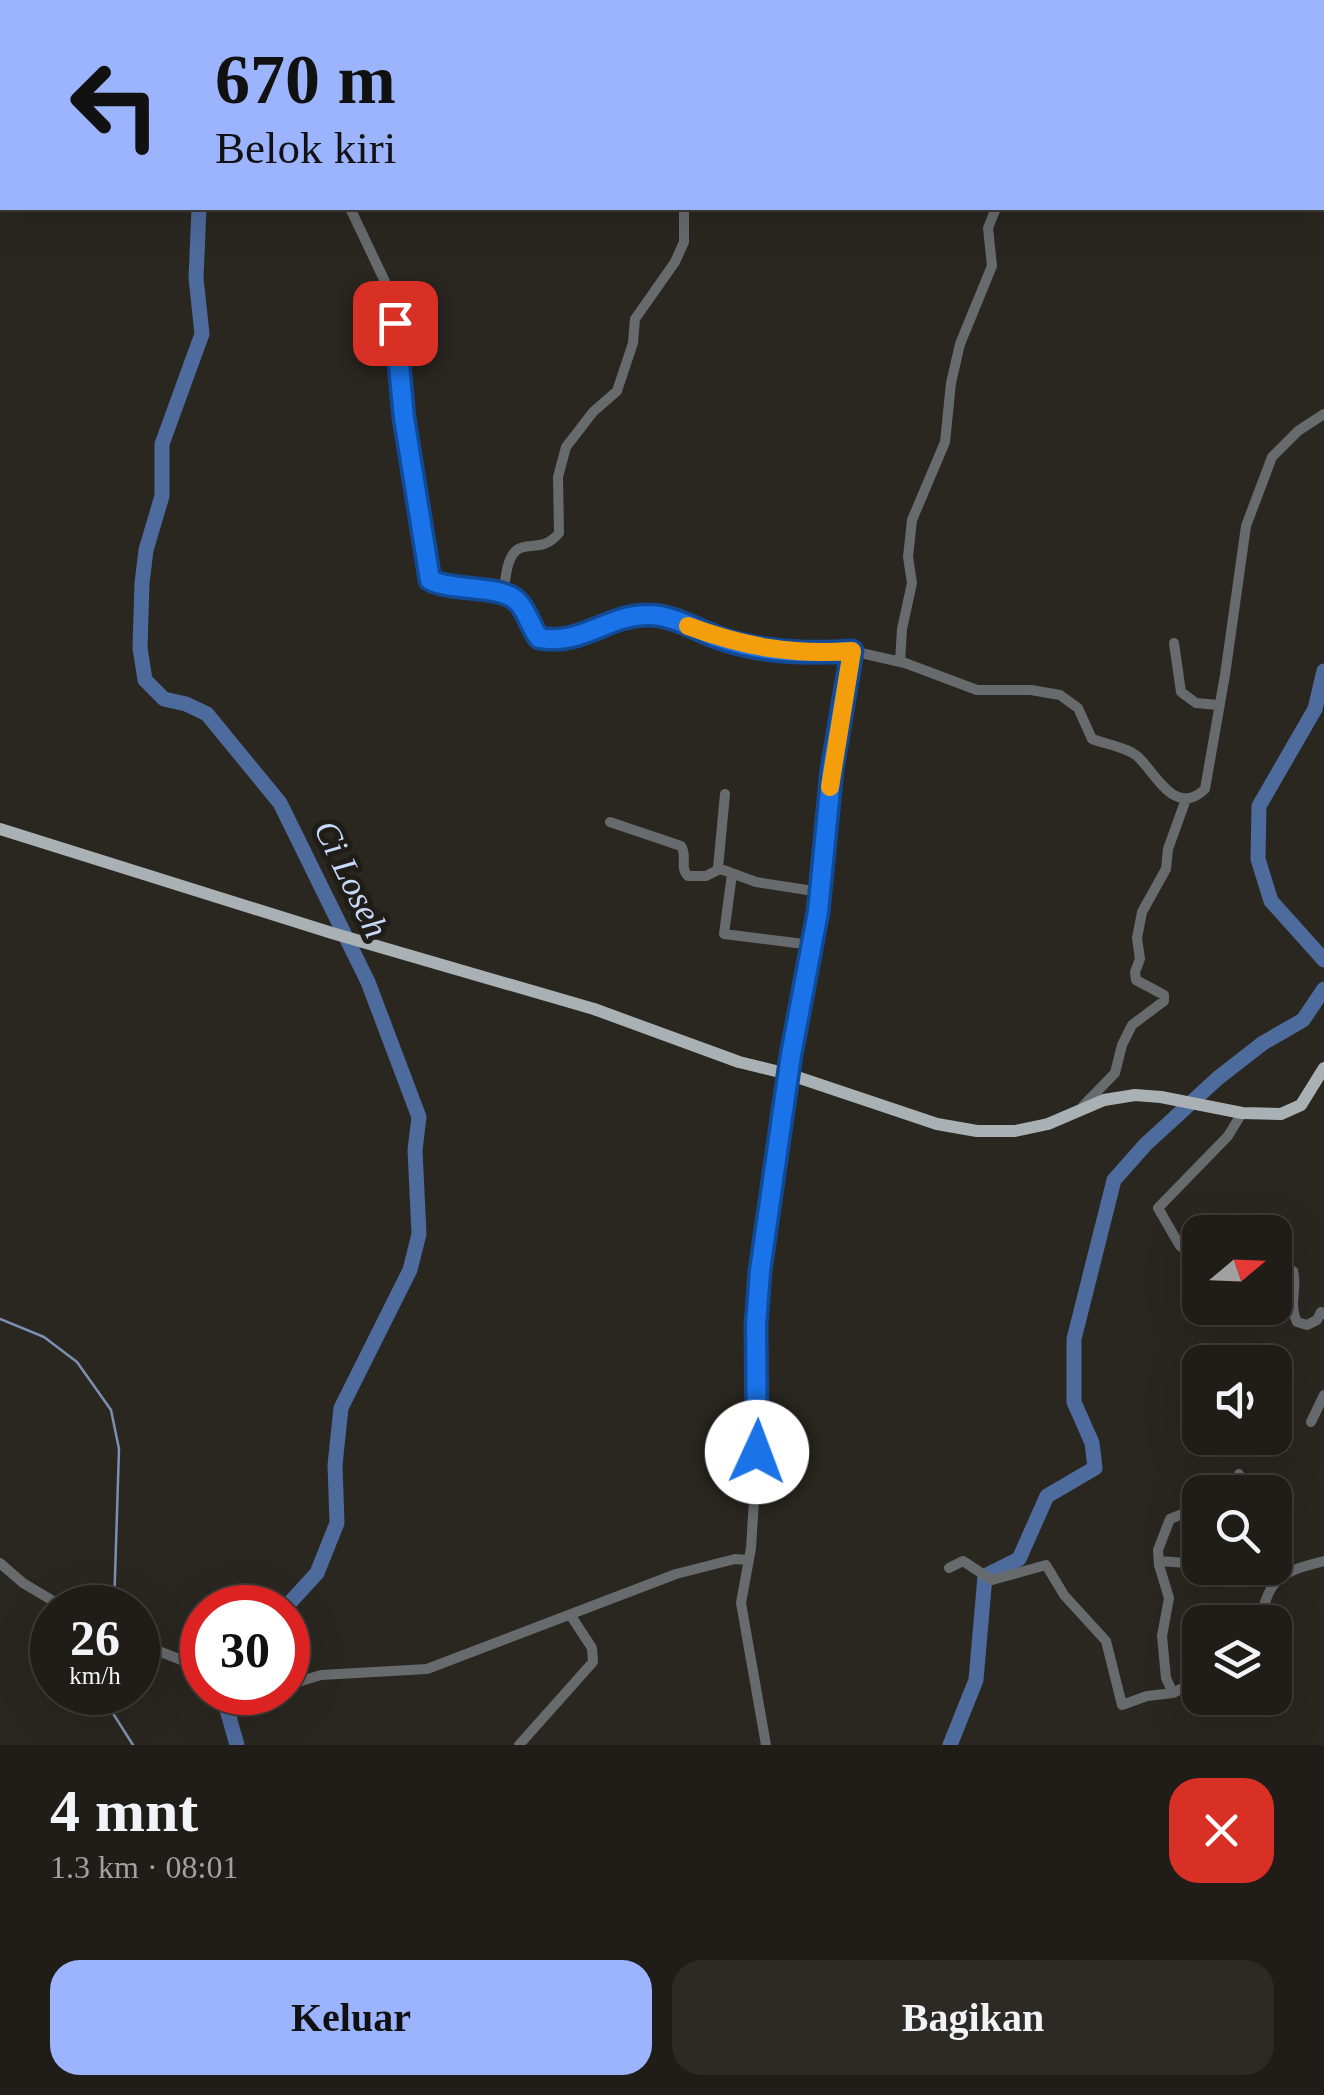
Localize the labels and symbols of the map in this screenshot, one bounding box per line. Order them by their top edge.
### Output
pin [353,281,438,366]
water label: Ci Loseh [306,814,396,944]
north arrow [1182,1215,1292,1325]
position arrow [705,1400,809,1504]
speed limit sign: 30 [180,1585,310,1715]

